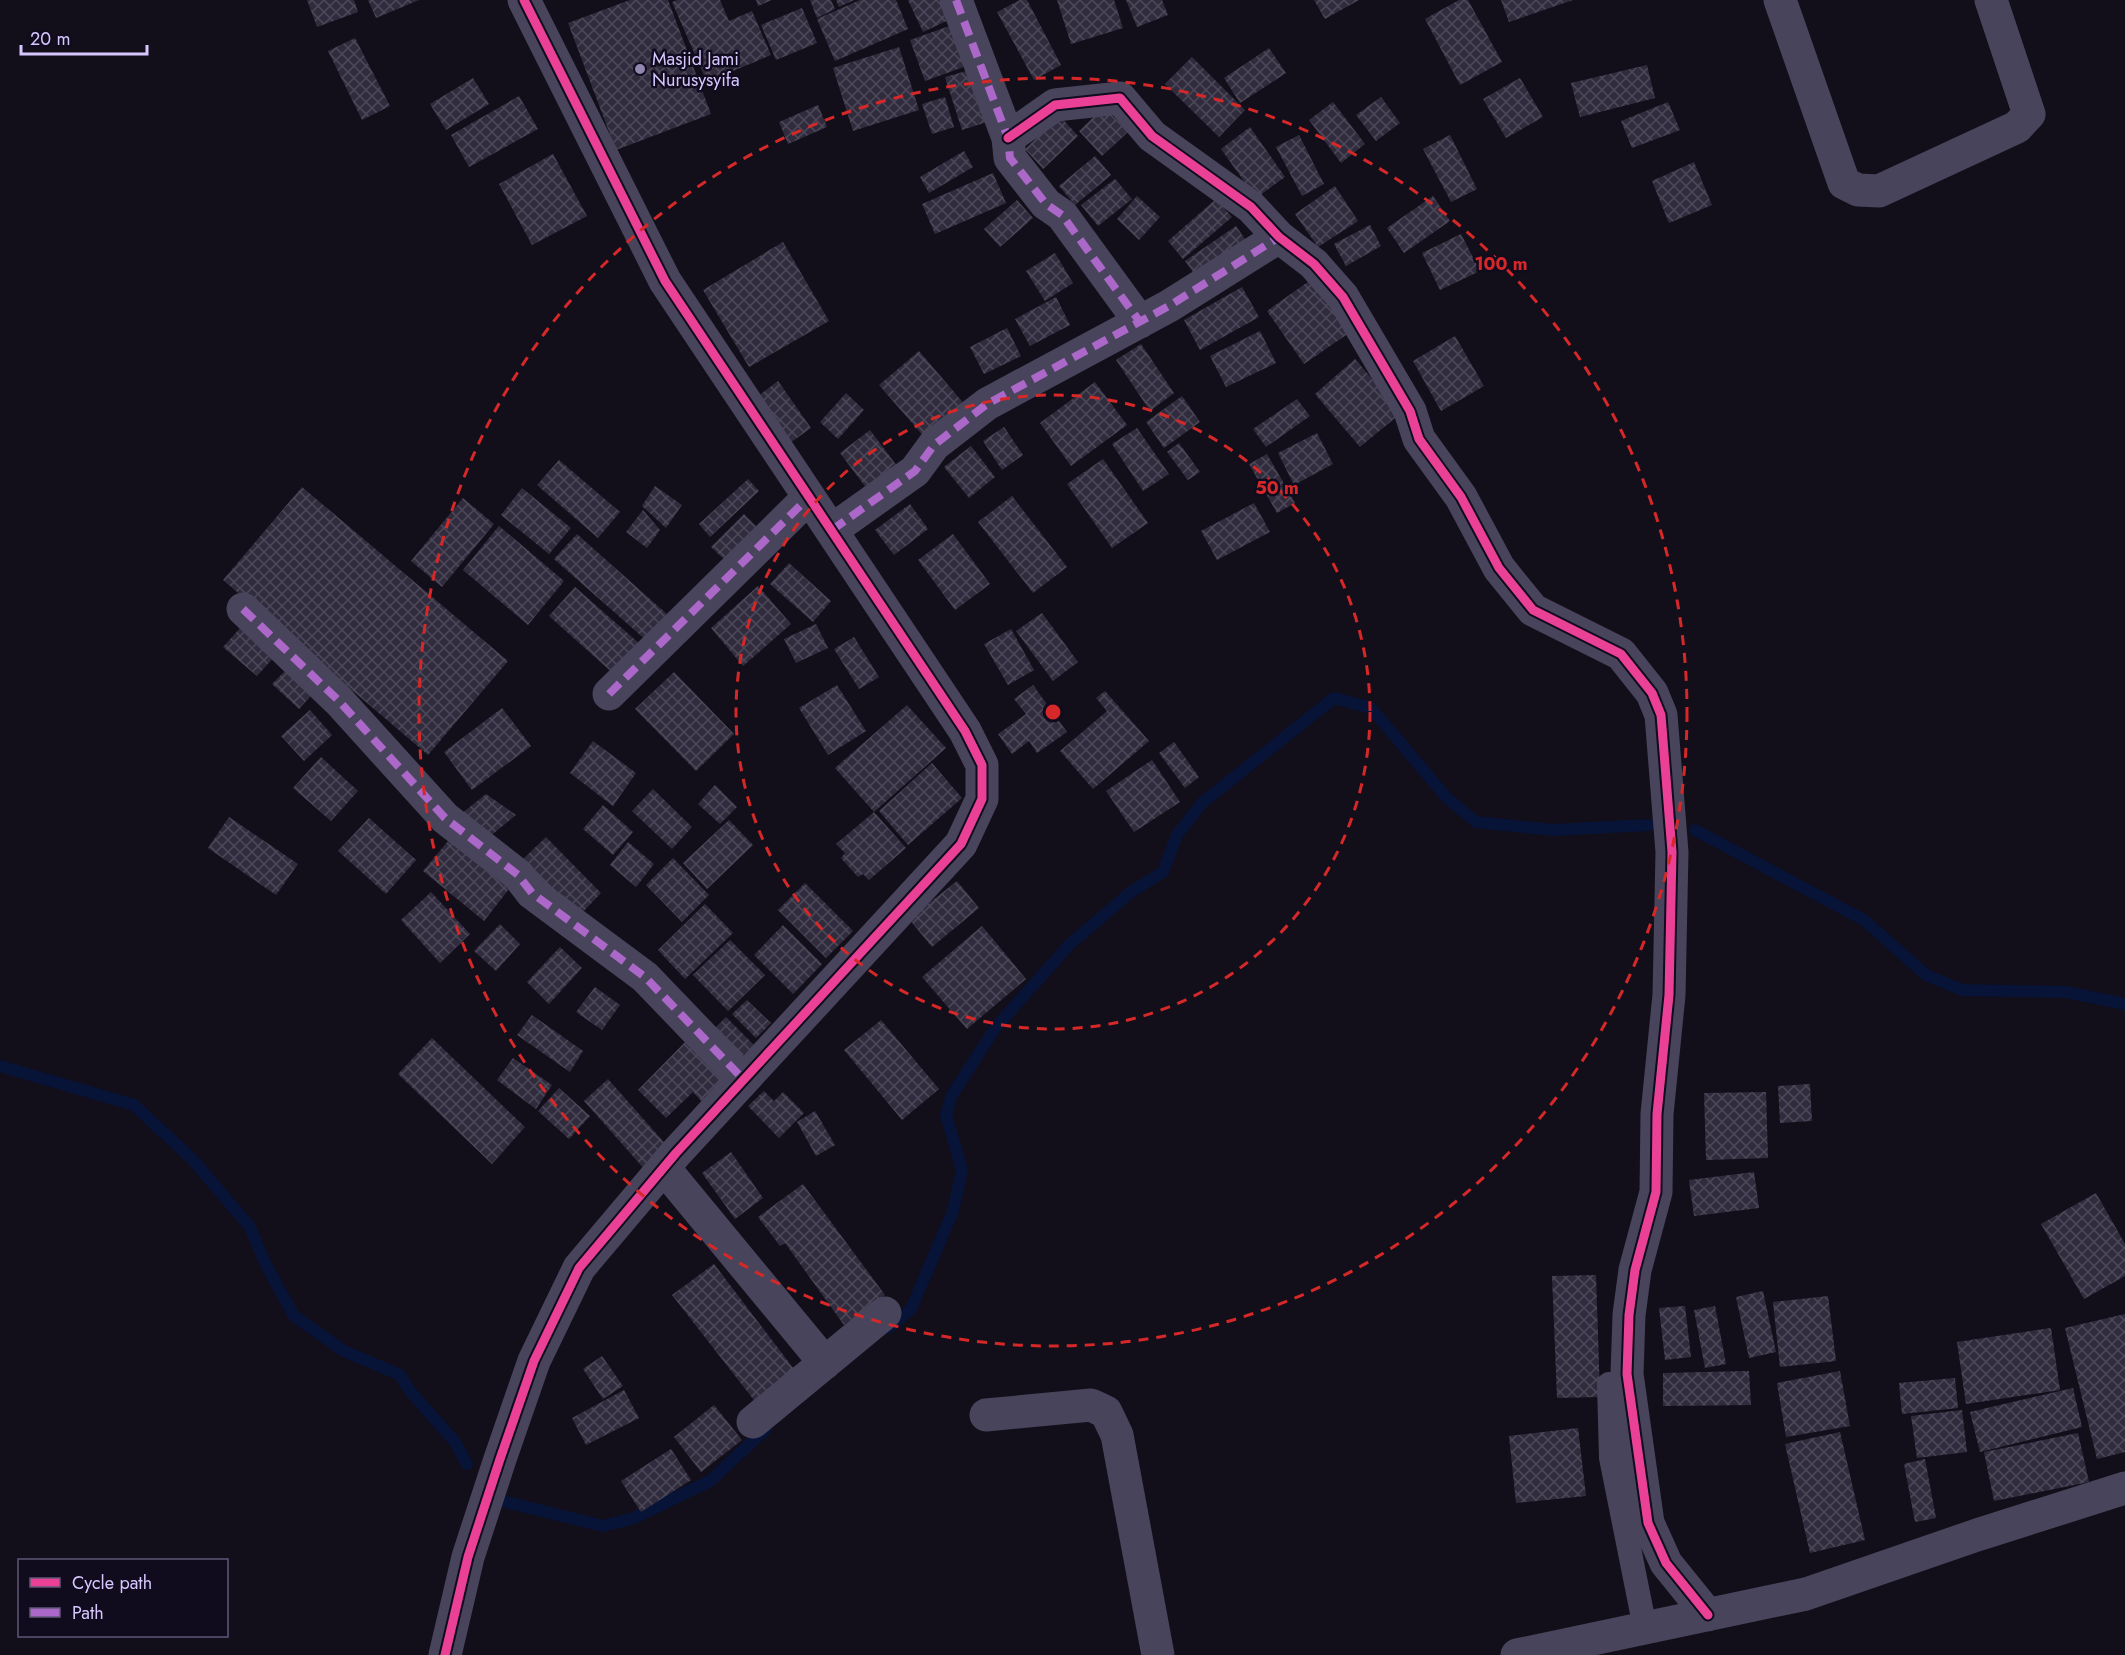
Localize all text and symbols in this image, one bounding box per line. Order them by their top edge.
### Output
scale bar [21,18,147,56]
text: 20 m [30,26,70,52]
place label: Masjid Jami Nurusysyifa [652,46,740,93]
marker: Masjid Jami Nurusysyifa [633,62,647,76]
text: 100 m [1474,251,1528,277]
text: 50 m [1255,475,1299,501]
centre of rings [1043,702,1063,722]
legend [18,1559,228,1637]
text: Cycle path [72,1570,152,1596]
text: Path [72,1600,104,1626]

